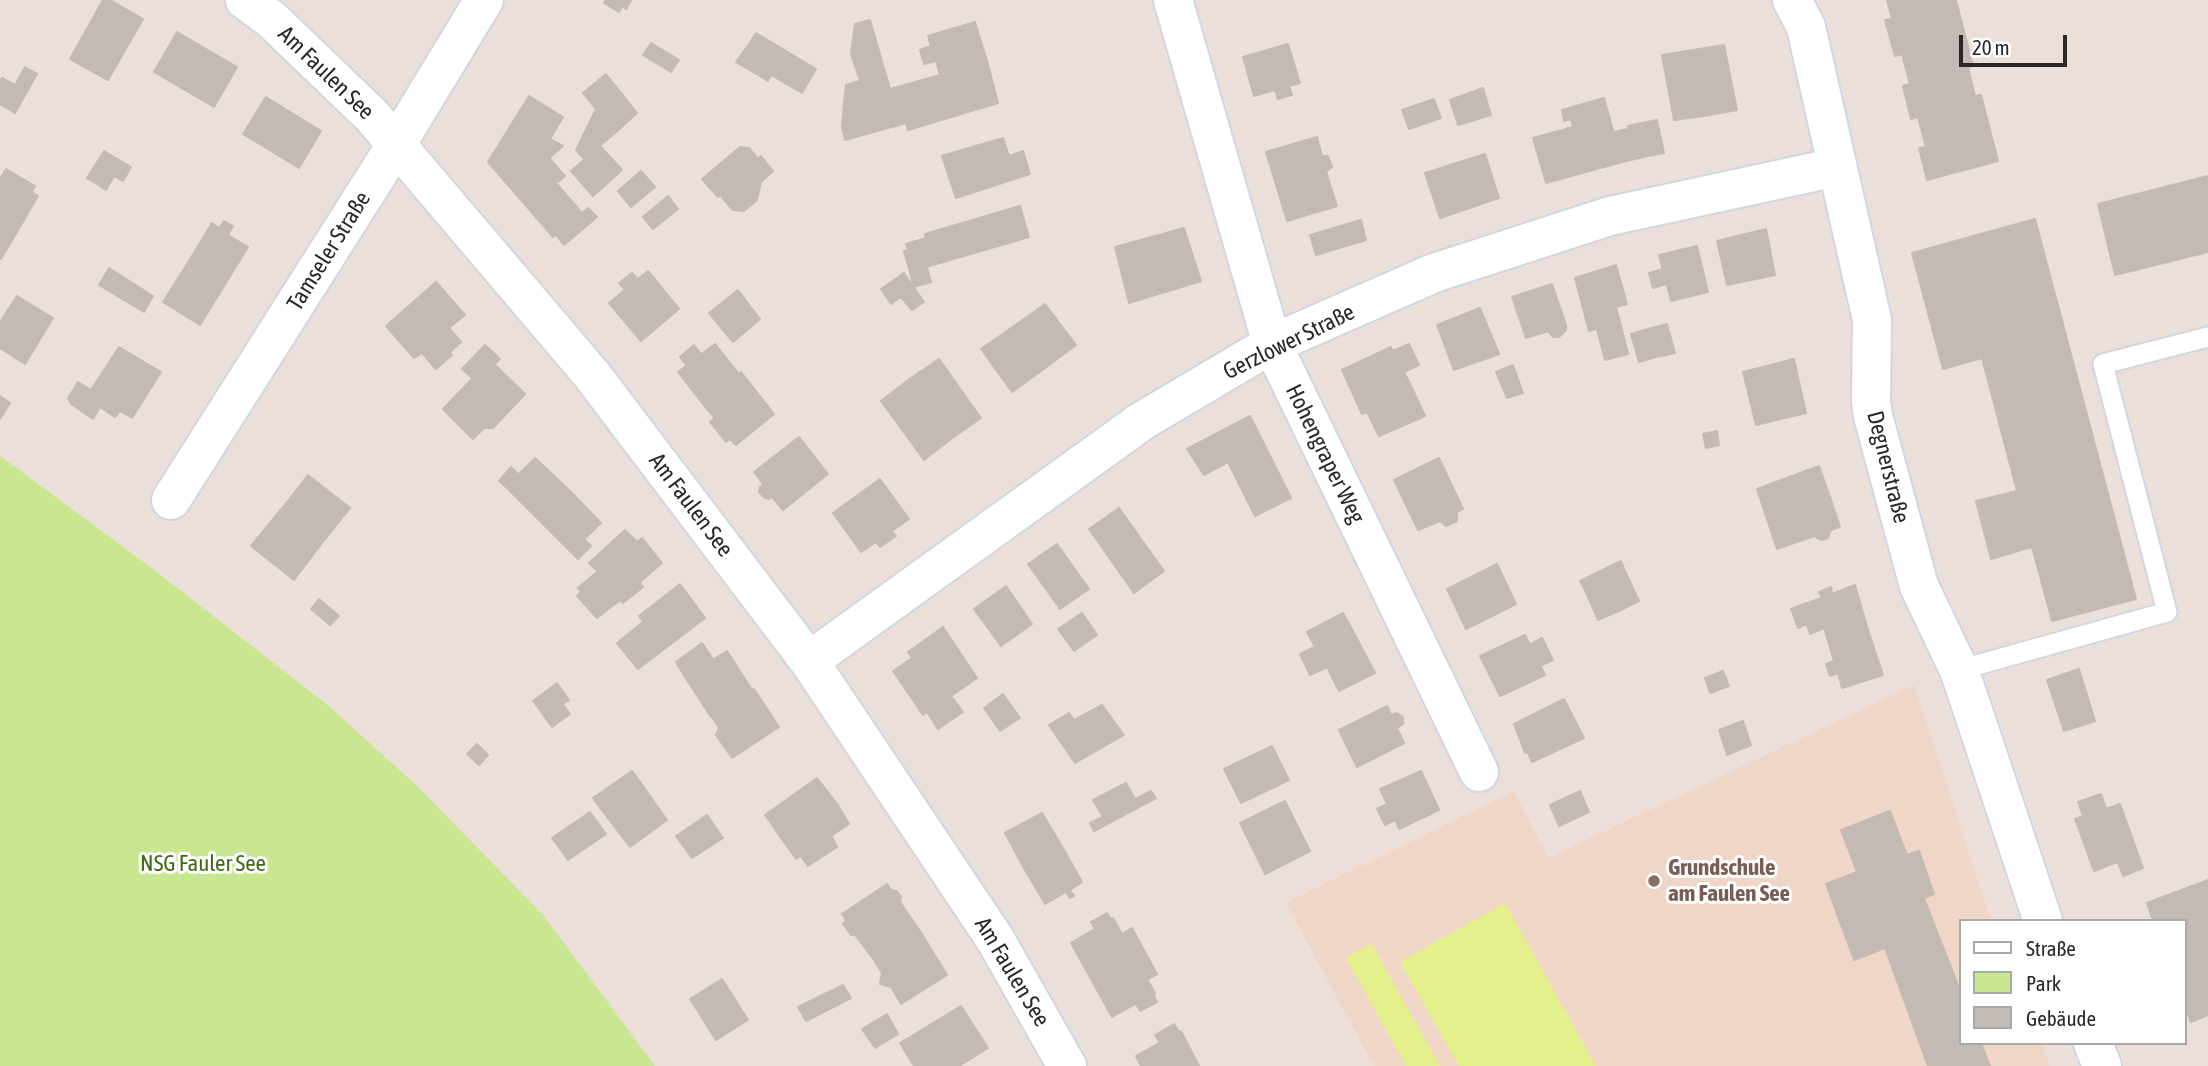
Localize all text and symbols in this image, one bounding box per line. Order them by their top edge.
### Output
street label: Am Faulen See [272,20,380,126]
scale bar [1963,21,2072,65]
text: 20 m [1972,35,2010,59]
street label: Tamseler Straße [282,186,376,316]
street label: Gerzlower Straße [1219,298,1359,386]
street label: Hohengraper Weg [1279,380,1371,528]
street label: Degnerstraße [1861,408,1915,526]
street label: Am Faulen See [643,448,739,562]
park label: NSG Fauler See [140,850,266,878]
place label: Grundschule am Faulen See [1668,854,1790,908]
marker: Grundschule am Faulen See [1646,873,1662,889]
street label: Am Faulen See [969,912,1055,1032]
legend [1960,919,2187,1045]
text: Straße [2026,936,2076,960]
text: Park [2026,971,2061,995]
text: Gebäude [2026,1006,2096,1030]

